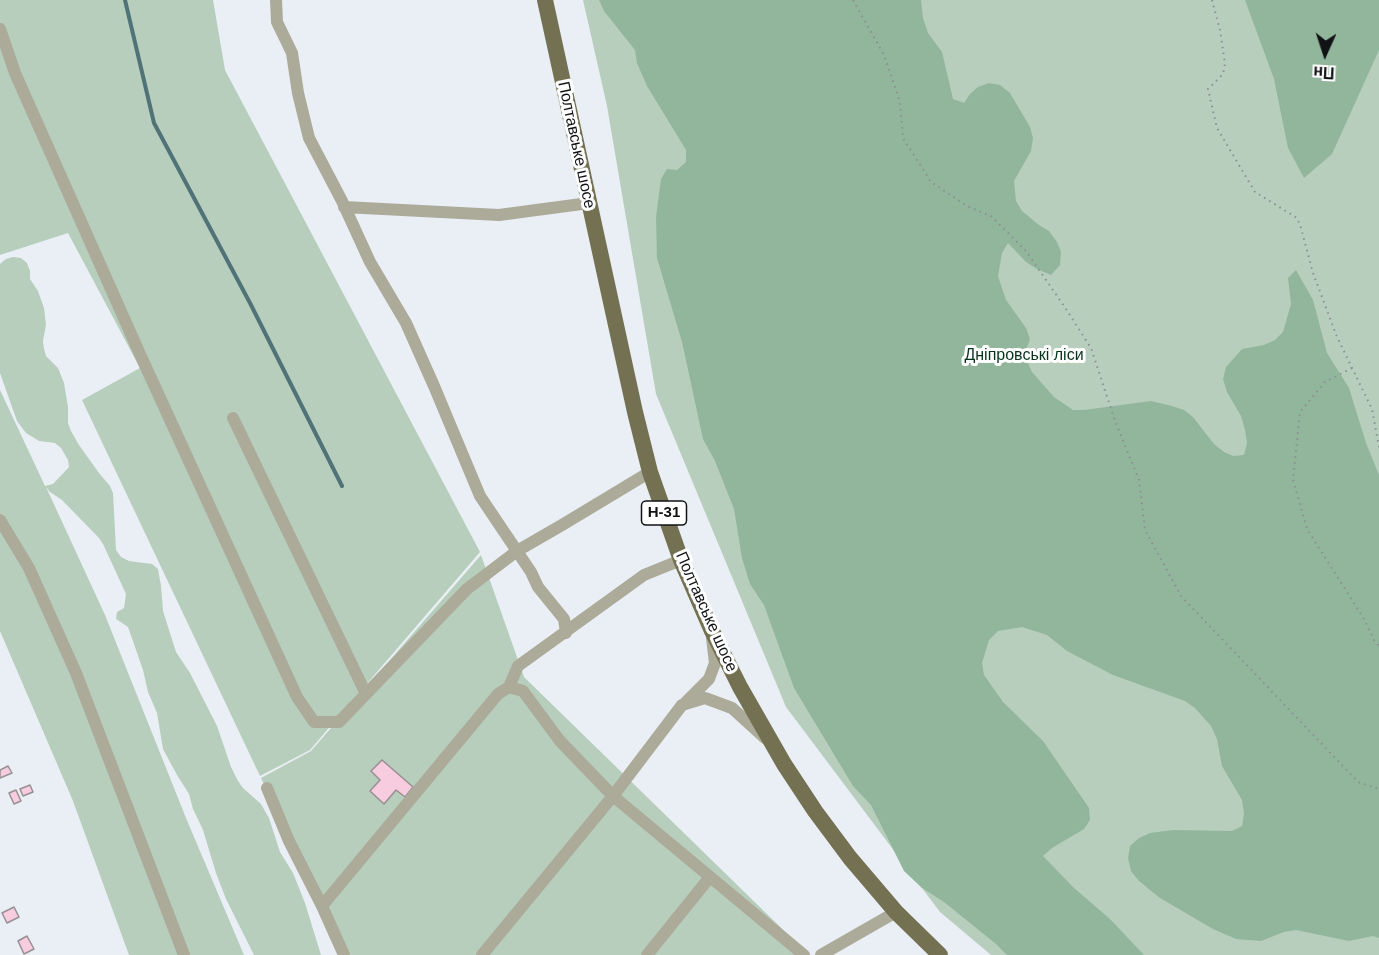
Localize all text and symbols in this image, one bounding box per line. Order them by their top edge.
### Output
north arrow [1295,24,1355,84]
text: Пн [1313,63,1335,82]
street label: Полтавське шосе [553,80,599,210]
park label: Дніпровські ліси [964,346,1084,366]
road number: Н-31 [642,501,686,525]
street label: Полтавське шосе [671,549,741,675]

